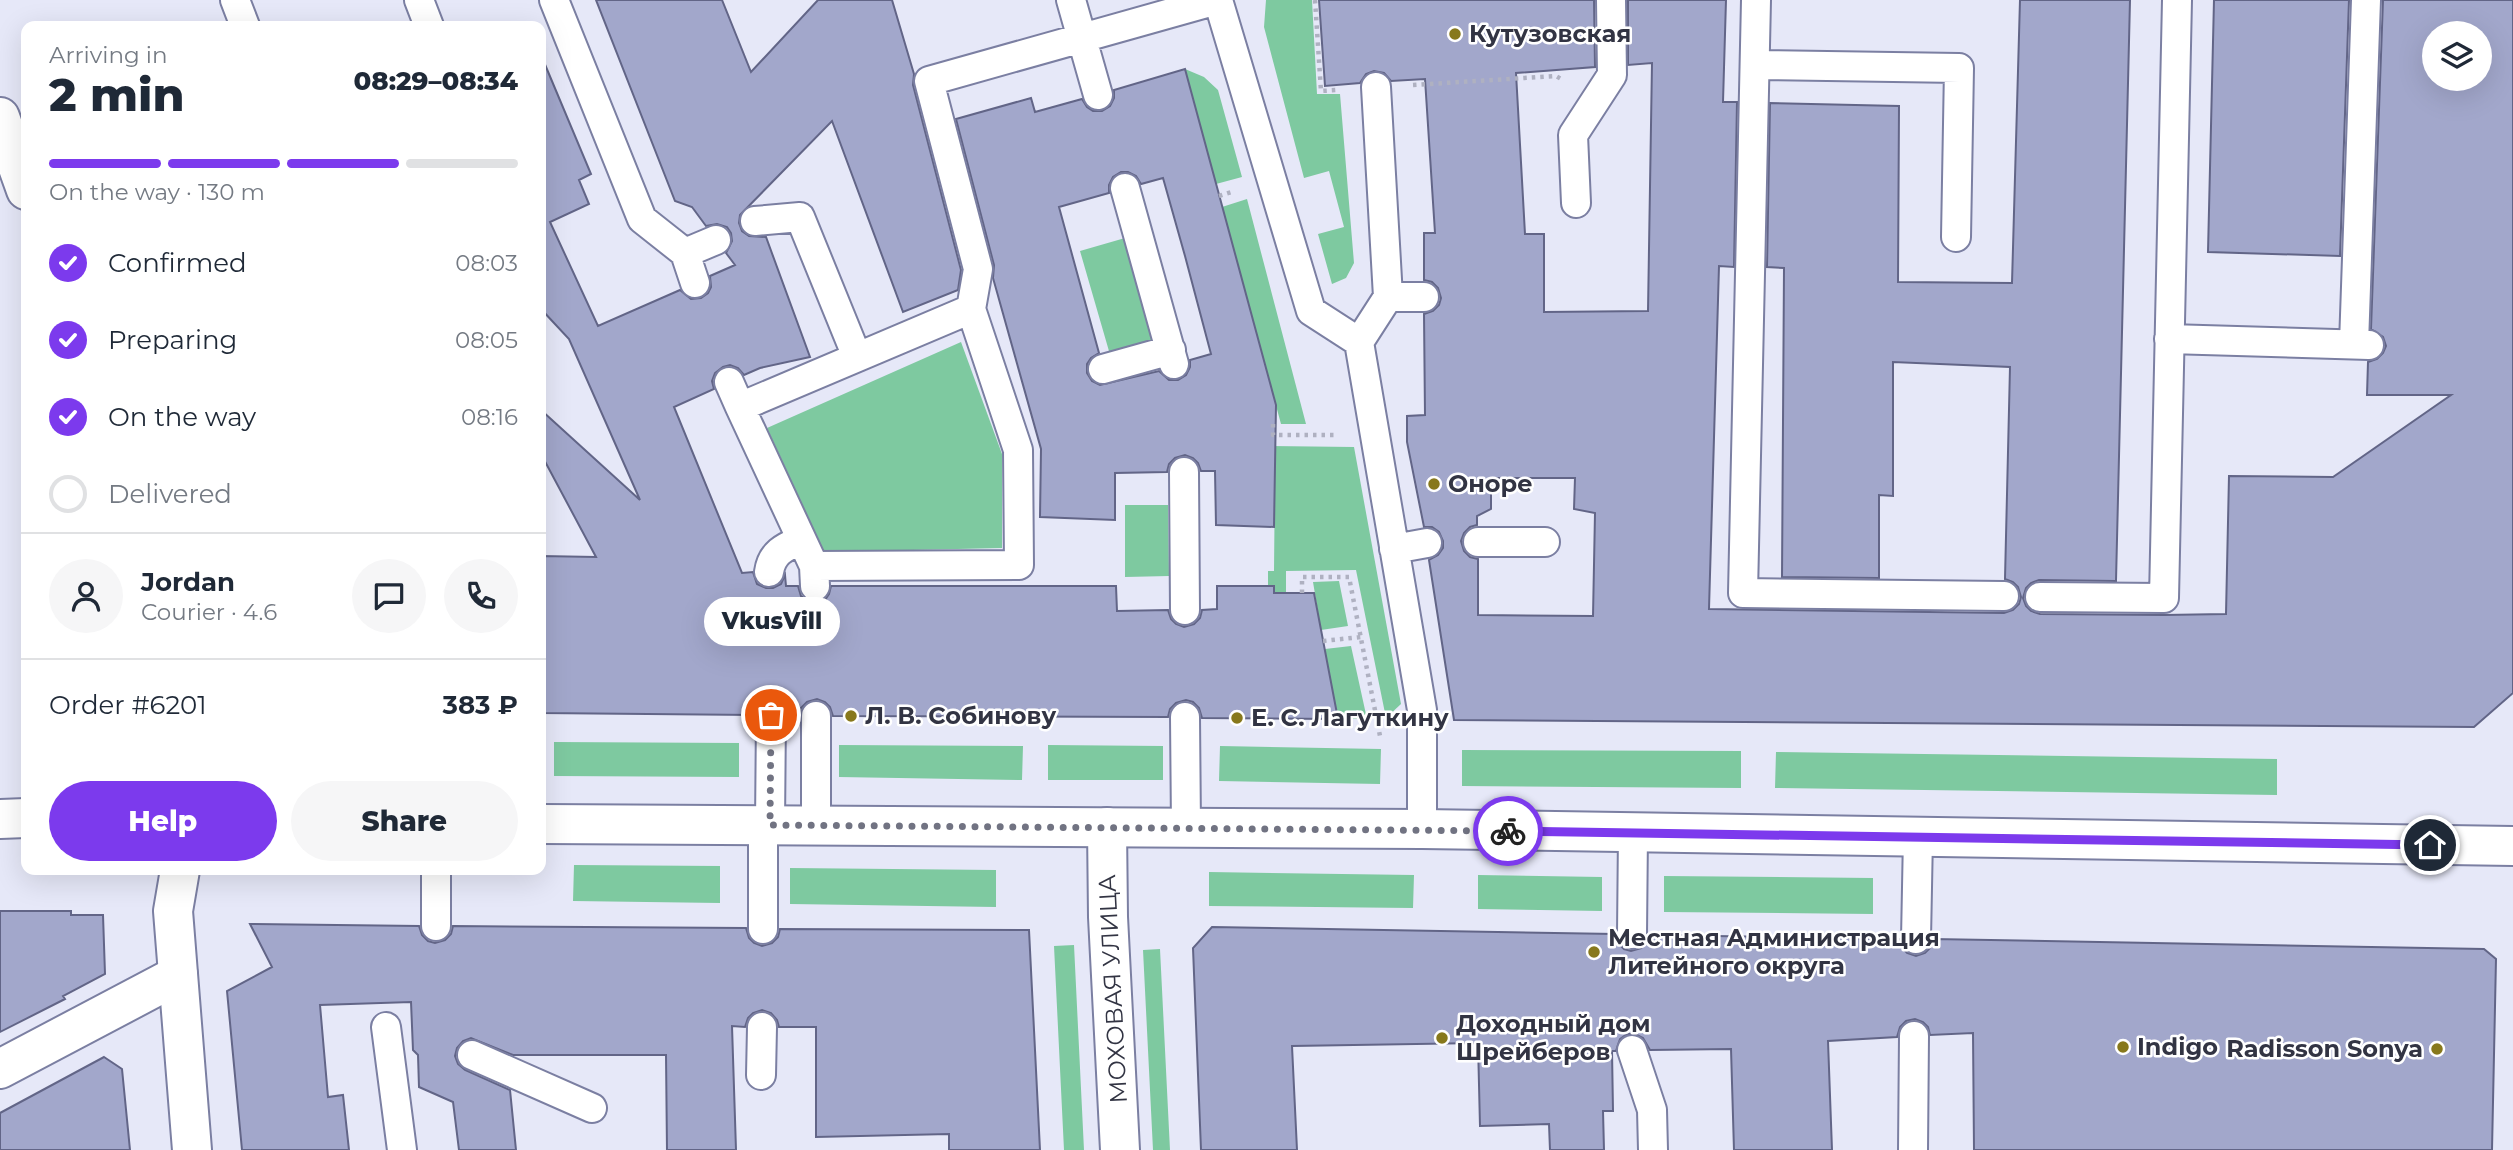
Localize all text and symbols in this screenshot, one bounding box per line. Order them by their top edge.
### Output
place label: Кутузовская [1469,19,1631,48]
map controls [2422,21,2492,91]
button: layers [2422,21,2492,91]
marker: Кутузовская [1447,26,1463,42]
text: Arriving in [49,41,168,69]
text: 08:29–08:34 [353,65,518,97]
text: 2 min [49,66,184,123]
text: On the way · 130 m [49,178,265,206]
icon: check [49,244,87,282]
text: Confirmed [108,247,247,279]
text: 08:03 [455,249,518,277]
icon: check [49,321,87,359]
text: Preparing [108,324,237,356]
text: 08:05 [455,326,518,354]
icon: check [49,398,87,436]
text: On the way [108,401,256,433]
text: 08:16 [461,403,518,431]
place label: Оноре [1448,469,1533,498]
marker: Оноре [1426,476,1442,492]
text: Delivered [108,478,232,510]
button: person [49,559,123,633]
button: chat [352,559,426,633]
button: phone [444,559,518,633]
text: Jordan [141,566,235,598]
callout: VkusVill [703,596,839,645]
text: Courier · 4.6 [141,598,277,626]
text: VkusVill [722,607,822,635]
pin [741,685,801,745]
text: Order #6201 [49,689,207,721]
text: 383 ₽ [443,689,518,721]
icon: bag [752,696,790,734]
place label: Л. В. Собинову [865,701,1056,730]
place label: Е. С. Лагуткину [1251,703,1449,732]
marker: Л. В. Собинову [843,708,859,724]
marker: Е. С. Лагуткину [1229,710,1245,726]
button: Help [49,781,277,861]
button: Share [291,781,518,861]
courier [1473,796,1543,866]
icon: bike [1489,812,1527,850]
pin [2400,815,2460,875]
icon: home [2411,826,2449,864]
street label: МОХОВАЯ УЛИЦА [1092,874,1133,1104]
place label: Местная Администрация Литейного округа [1608,923,1940,980]
marker: Местная Администрация Литейного округа [1586,944,1602,960]
place label: Доходный дом Шрейберов [1456,1009,1651,1066]
marker: Доходный дом Шрейберов [1434,1030,1450,1046]
place label: Indigo [2137,1032,2218,1061]
place label: Radisson Sonya [2226,1034,2423,1063]
marker: Indigo [2115,1039,2131,1055]
marker: Radisson Sonya [2429,1041,2445,1057]

